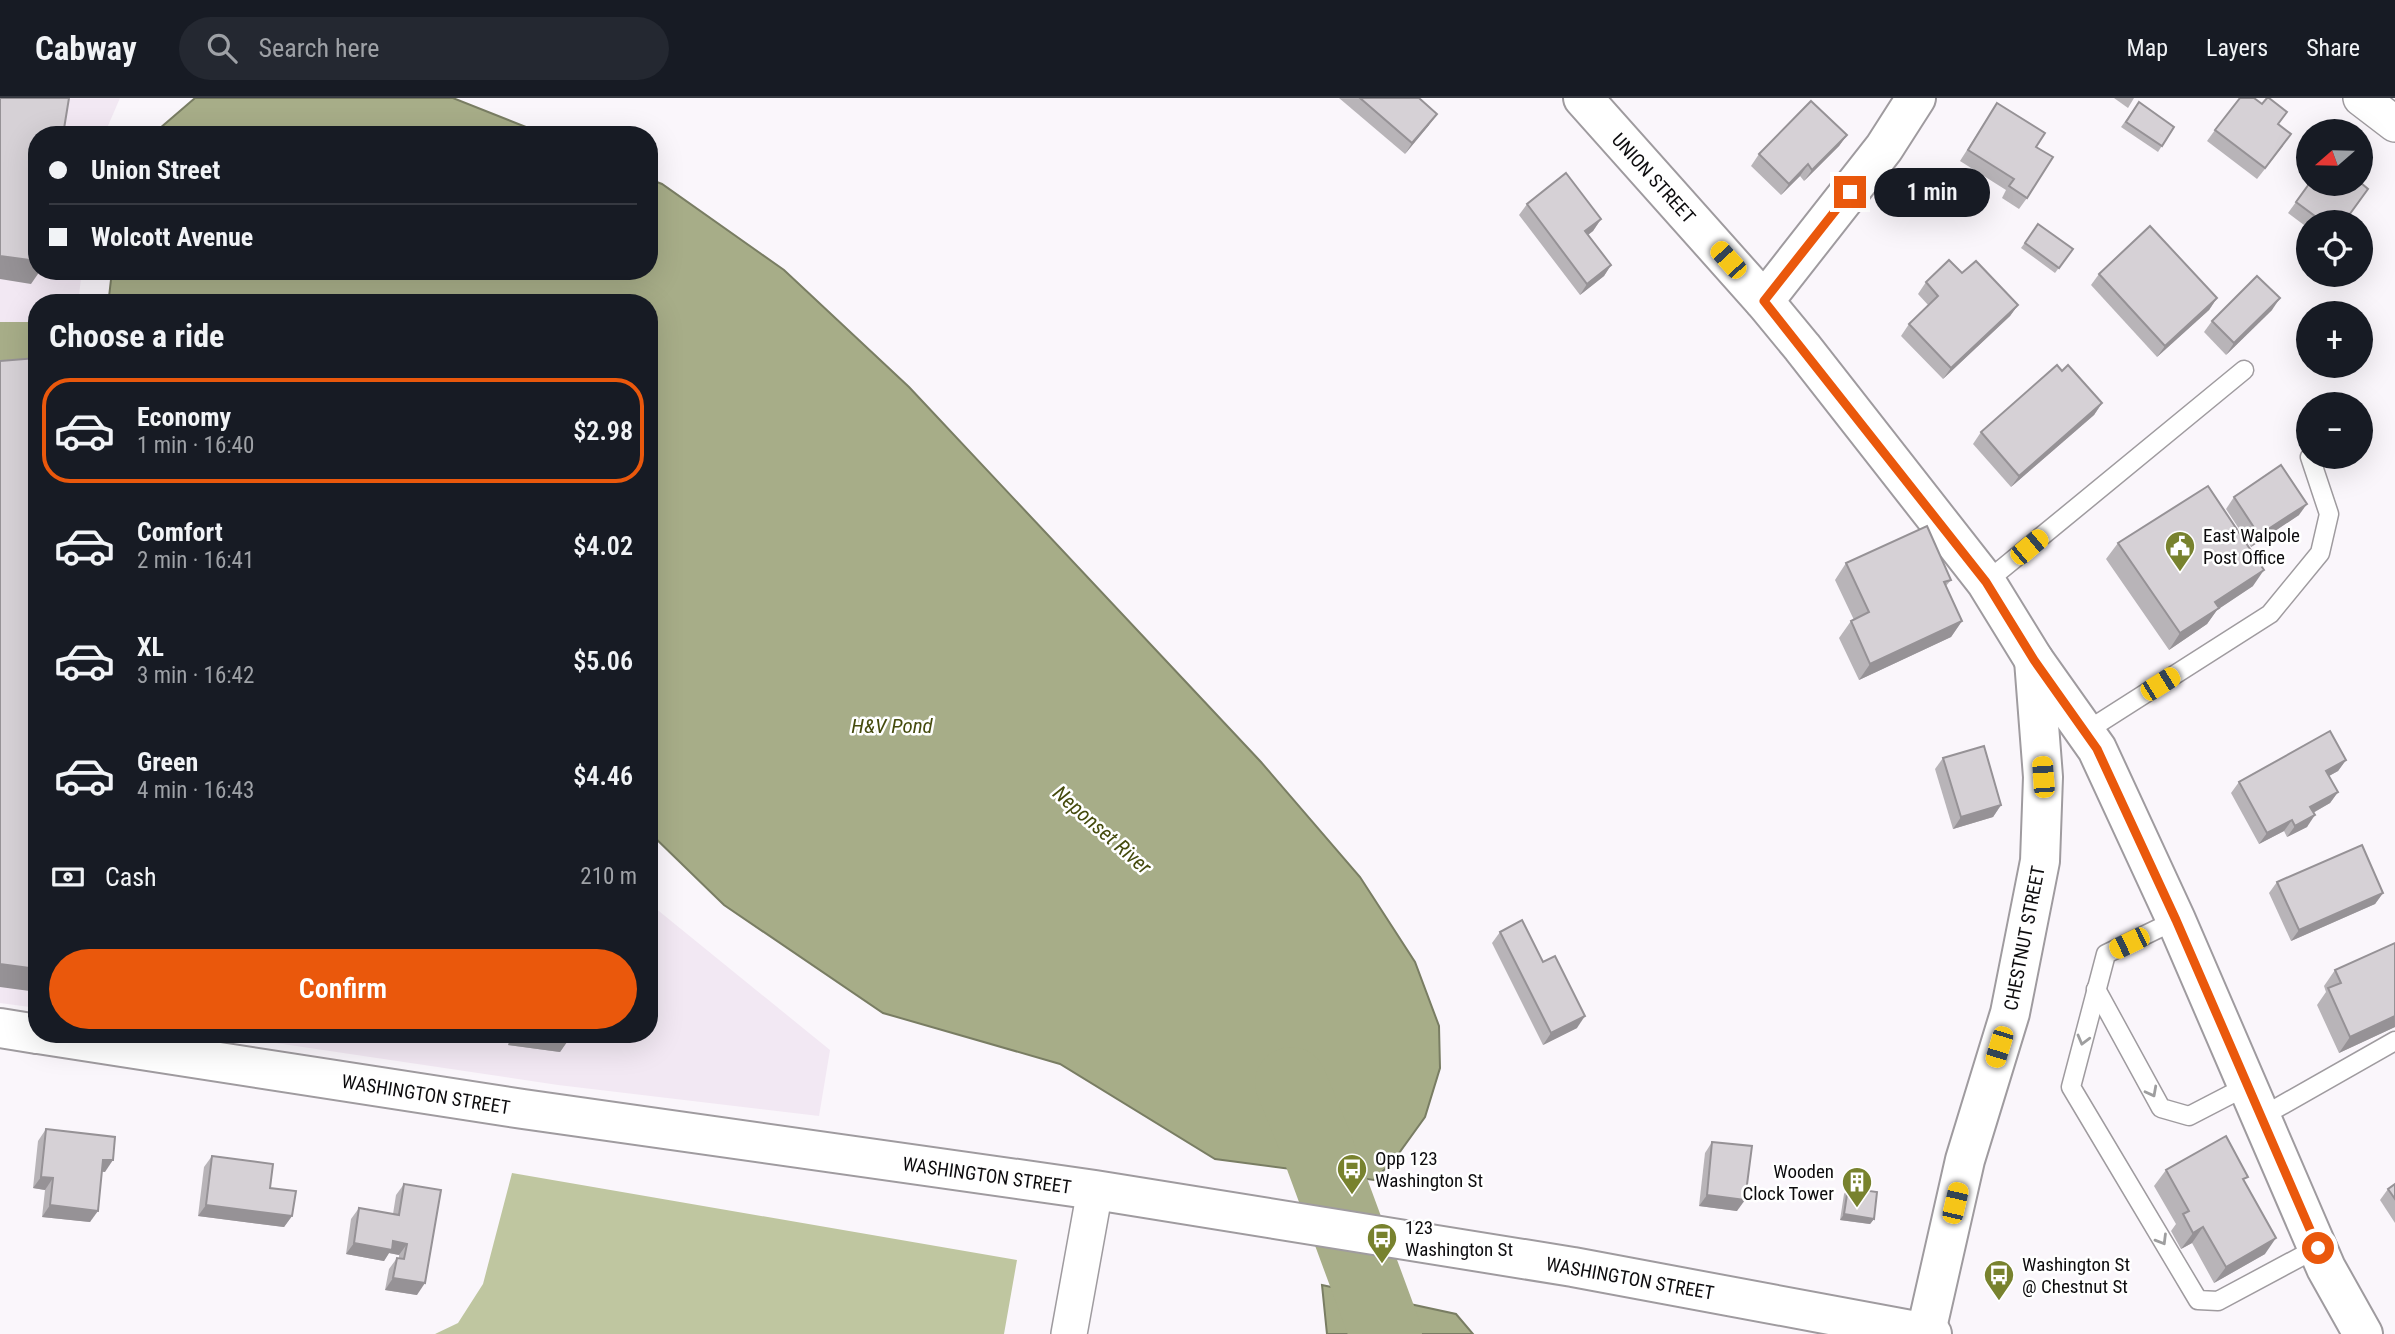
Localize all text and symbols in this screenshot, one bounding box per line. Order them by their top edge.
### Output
search box [179,17,669,80]
text: Cabway [35,29,137,68]
icon: search [203,29,241,67]
text: Search here [259,33,380,63]
text: Map [2127,34,2168,62]
text: Layers [2206,34,2268,62]
text: Share [2306,34,2360,62]
north arrow [2296,119,2373,196]
map controls [2296,119,2373,469]
street label: UNION STREET [1607,128,1700,228]
text: Union Street [91,155,220,185]
callout: 1 min [1874,168,1990,217]
route end [1834,176,1866,208]
text: 1 min [1907,179,1957,206]
button: locate [2296,210,2373,287]
text: Wolcott Avenue [91,222,253,252]
car [1707,237,1750,283]
button: + [2296,301,2373,378]
text: Choose a ride [49,317,224,355]
button: − [2296,392,2373,469]
icon: car [53,399,116,462]
text: Economy [137,402,231,432]
text: $2.98 [573,416,633,446]
text: 1 min · 16:40 [137,432,254,459]
icon: car [53,514,116,577]
text: Comfort [137,517,223,547]
place label: East Walpole Post Office [2203,524,2300,569]
car [2007,525,2052,569]
public building icon: East Walpole Post Office [2163,529,2197,573]
text: $4.02 [573,531,633,561]
text: 2 min · 16:41 [137,547,254,574]
icon: car [53,629,116,692]
text: XL [137,632,164,662]
text: $5.06 [573,646,633,676]
text: 3 min · 16:42 [137,662,254,689]
car [2137,664,2184,704]
water label: H&V Pond [851,714,934,738]
icon: car [53,744,116,807]
text: Green [137,747,198,777]
car [2032,755,2055,799]
text: $4.46 [573,761,633,791]
text: 4 min · 16:43 [137,777,254,804]
water label: Neponset River [1048,781,1156,880]
icon: cash [49,858,87,896]
text: Cash [105,862,157,892]
text: 210 m [580,863,637,890]
street label: CHESTNUT STREET [1999,864,2050,1012]
car [2106,924,2153,962]
button: Confirm [49,949,637,1029]
car [1983,1024,2016,1070]
one-way arrow [2077,1034,2091,1046]
street label: WASHINGTON STREET [340,1070,512,1119]
one-way arrow [2144,1085,2157,1097]
place label: Opp 123 Washington St [1375,1147,1483,1192]
street label: WASHINGTON STREET [901,1152,1073,1199]
bus stop icon: Opp 123 Washington St [1335,1152,1369,1196]
place label: Wooden Clock Tower [1742,1160,1834,1205]
building icon: Wooden Clock Tower [1840,1165,1874,1209]
car [1941,1180,1970,1226]
place label: 123 Washington St [1405,1216,1513,1261]
bus stop icon: 123 Washington St [1365,1221,1399,1265]
route start [2302,1232,2334,1264]
one-way arrow [2154,1233,2167,1246]
street label: WASHINGTON STREET [1544,1252,1716,1305]
place label: Washington St @ Chestnut St [2022,1253,2130,1298]
bus stop icon: Washington St @ Chestnut St [1982,1258,2016,1302]

